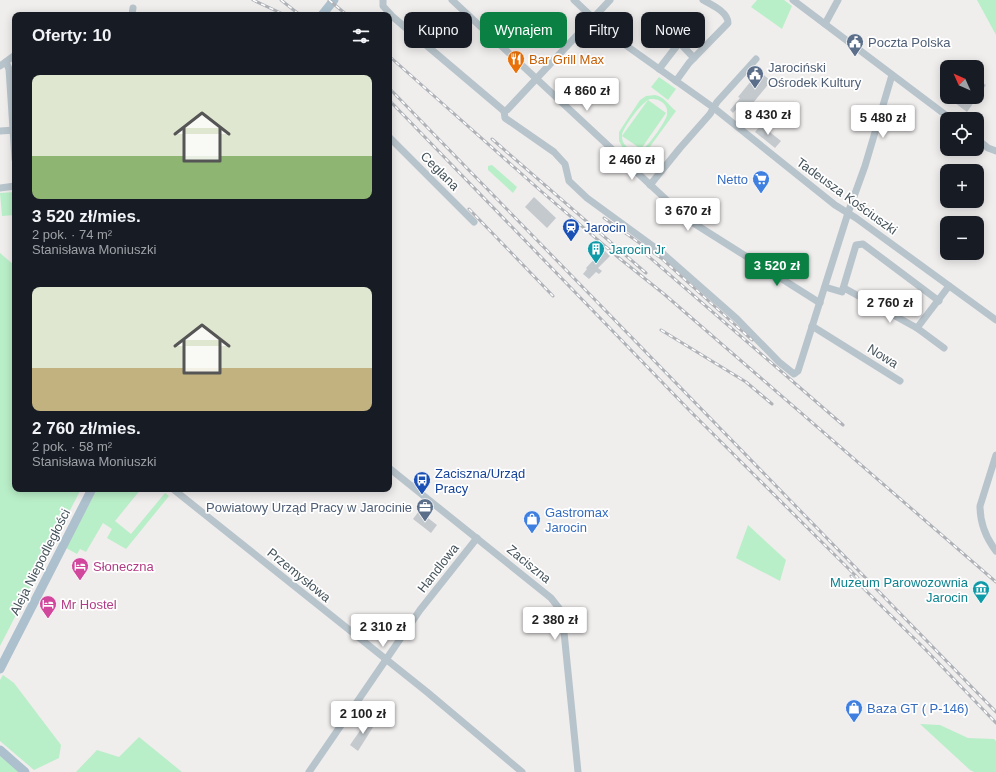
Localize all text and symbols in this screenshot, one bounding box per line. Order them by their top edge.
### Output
chip: Kupno [404,12,472,48]
chip: Wynajem [480,12,567,48]
chip: Filtry [575,12,633,48]
chip: Nowe [641,12,705,48]
icon: filters [350,25,372,47]
text: Oferty: 10 [32,26,111,45]
public building icon: Poczta Polska [845,32,865,57]
place label: Poczta Polska [868,35,951,50]
restaurant icon: Bar Grill Max [506,49,526,74]
place label: Bar Grill Max [529,52,605,67]
place label: Jarociński Ośrodek Kultury [768,60,862,90]
north arrow [940,60,984,104]
map controls [940,60,984,260]
public building icon: Jarociński Ośrodek Kultury [745,64,765,89]
pin: 4 860 zł [546,78,628,112]
text: 4 860 zł [564,83,610,98]
icon: home [166,101,238,173]
pin: 8 430 zł [727,102,809,136]
pin: 5 480 zł [842,105,924,139]
text: 8 430 zł [745,107,791,122]
text: 5 480 zł [860,110,906,125]
button: locate [940,112,984,156]
pin: 2 460 zł [591,147,673,181]
street label: Ceglana [418,149,463,194]
text: 2 460 zł [609,152,655,167]
street label: Tadeusza Kościuszki [794,154,900,238]
button: + [940,164,984,208]
supermarket icon: Netto [751,169,771,194]
place label: Netto [717,172,748,187]
pin: 3 670 zł [647,198,729,232]
text: 3 670 zł [665,203,711,218]
text: 3 520 zł/mies. [32,207,141,226]
button: − [940,216,984,260]
station icon: Jarocin [561,217,581,242]
place label: Jarocin [584,220,626,235]
text: 2 pok. · 74 m² [32,227,112,242]
building icon: Jarocin Jr [586,239,606,264]
text: Stanisława Moniuszki [32,242,156,257]
place label: Jarocin Jr [609,242,666,257]
pin: 3 520 zł [736,253,818,287]
text: 3 520 zł [754,258,800,273]
pin: 2 760 zł [849,290,931,324]
text: 2 760 zł [867,295,913,310]
icon: home [166,313,238,385]
street label: Nowa [865,341,902,372]
text: 2 760 zł/mies. [32,419,141,438]
text: 2 pok. · 58 m² [32,439,112,454]
text: Stanisława Moniuszki [32,454,156,469]
place label: Zaciszna/Urząd Pracy [435,466,525,496]
bus stop icon: Zaciszna/Urząd Pracy [412,470,432,495]
office icon: Powiatowy Urząd Pracy w Jarocinie [415,497,435,522]
place label: Powiatowy Urząd Pracy w Jarocinie [206,500,412,515]
place label: Gastromax Jarocin [545,505,609,535]
street label: Aleja Niepodległości [7,506,73,618]
shop icon: Gastromax Jarocin [522,509,542,534]
street label: Handlowa [414,540,462,595]
street label: Zaciszna [504,542,555,587]
street label: Przemysłowa [264,545,334,606]
hotel icon: Słoneczna [70,556,90,581]
place label: Słoneczna [93,559,154,574]
place label: Muzeum Parowozownia Jarocin [830,575,969,605]
museum icon: Muzeum Parowozownia Jarocin [971,579,991,604]
hotel icon: Mr Hostel [38,594,58,619]
place label: Mr Hostel [61,597,117,612]
pin: 2 380 zł [514,607,596,641]
text: 2 380 zł [532,612,578,627]
pin: 2 310 zł [342,614,424,648]
text: 2 310 zł [360,619,406,634]
shop icon: Baza GT ( P-146) [844,698,864,723]
pin: 2 100 zł [322,701,404,735]
place label: Baza GT ( P-146) [867,701,969,716]
text: 2 100 zł [340,706,386,721]

